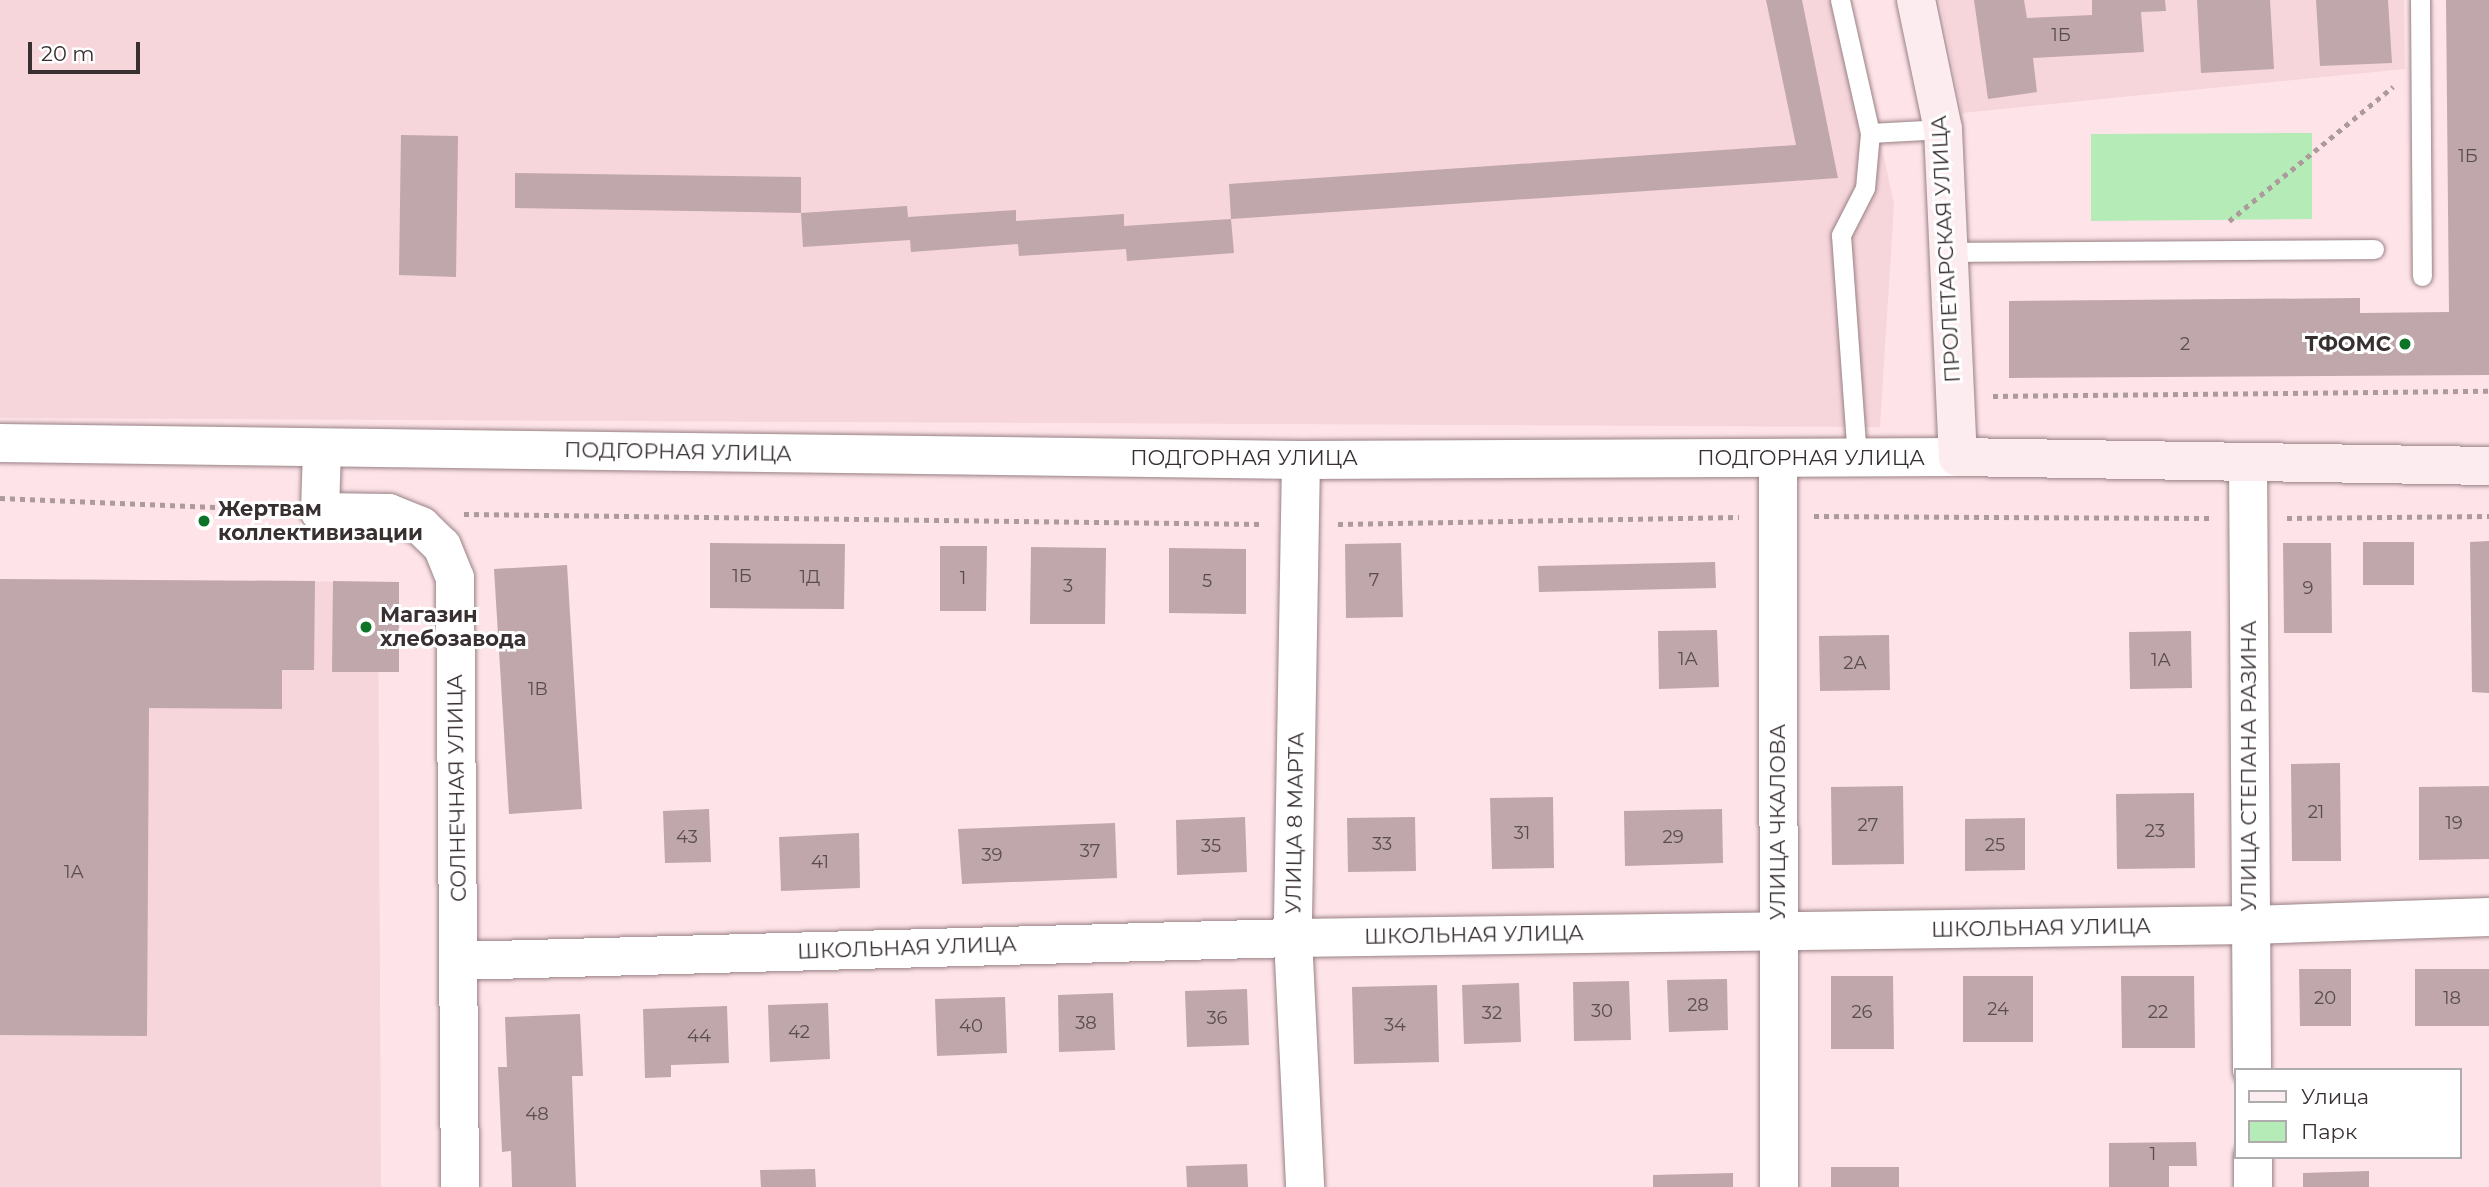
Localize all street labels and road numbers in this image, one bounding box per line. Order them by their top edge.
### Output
street label: ПРОЛЕТАРСКАЯ УЛИЦА [1926,115,1966,383]
street label: ПОДГОРНАЯ УЛИЦА [564,437,792,467]
street label: ПОДГОРНАЯ УЛИЦА [1130,445,1358,471]
street label: ПОДГОРНАЯ УЛИЦА [1697,445,1925,471]
street label: УЛИЦА СТЕПАНА РАЗИНА [2236,620,2262,912]
street label: СОЛНЕЧНАЯ УЛИЦА [442,674,472,902]
street label: УЛИЦА ЧКАЛОВА [1765,724,1791,920]
street label: УЛИЦА 8 МАРТА [1281,732,1309,914]
street label: ШКОЛЬНАЯ УЛИЦА [1931,913,2151,943]
street label: ШКОЛЬНАЯ УЛИЦА [1364,920,1584,950]
street label: ШКОЛЬНАЯ УЛИЦА [797,932,1017,964]

